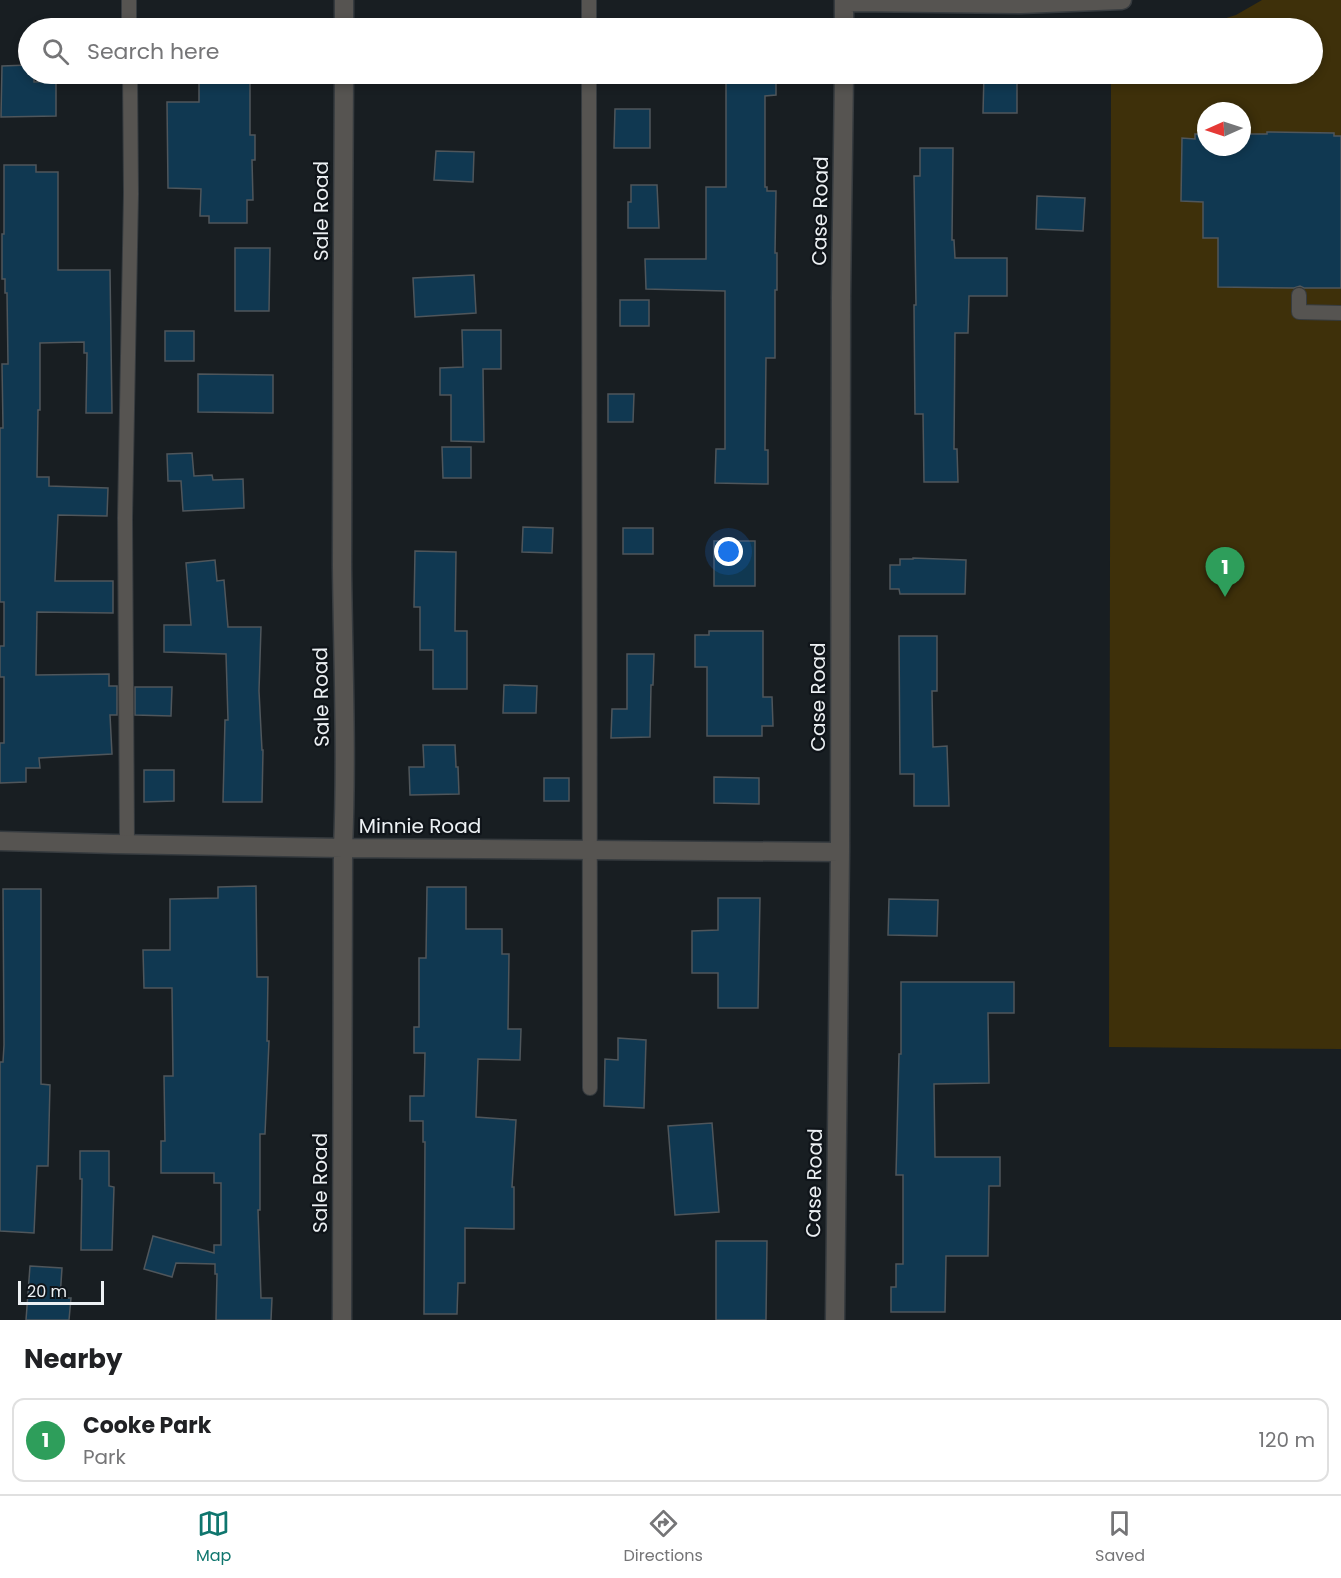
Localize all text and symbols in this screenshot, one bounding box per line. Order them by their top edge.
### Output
search box [18,18,1323,84]
icon: search [39,35,72,68]
text: Search here [87,36,220,67]
north arrow [1197,102,1251,156]
street label: Case Road [805,156,835,266]
street label: Sale Road [307,161,335,261]
your location [714,537,743,566]
pin: 1 [1206,548,1244,597]
street label: Case Road [804,642,832,752]
street label: Sale Road [306,647,336,747]
street label: Minnie Road [359,812,481,840]
street label: Case Road [799,1128,829,1238]
street label: Sale Road [306,1133,334,1233]
scale bar [18,1278,104,1306]
text: 20 m [27,1280,67,1303]
text: Nearby [24,1341,122,1377]
text: Cooke Park [83,1410,211,1441]
text: 1 [42,1426,49,1454]
text: 120 m [1259,1426,1315,1454]
text: Park [83,1443,126,1471]
tab: Map [196,1507,231,1568]
tab: Directions [624,1507,703,1568]
tab: Saved [1095,1507,1145,1568]

